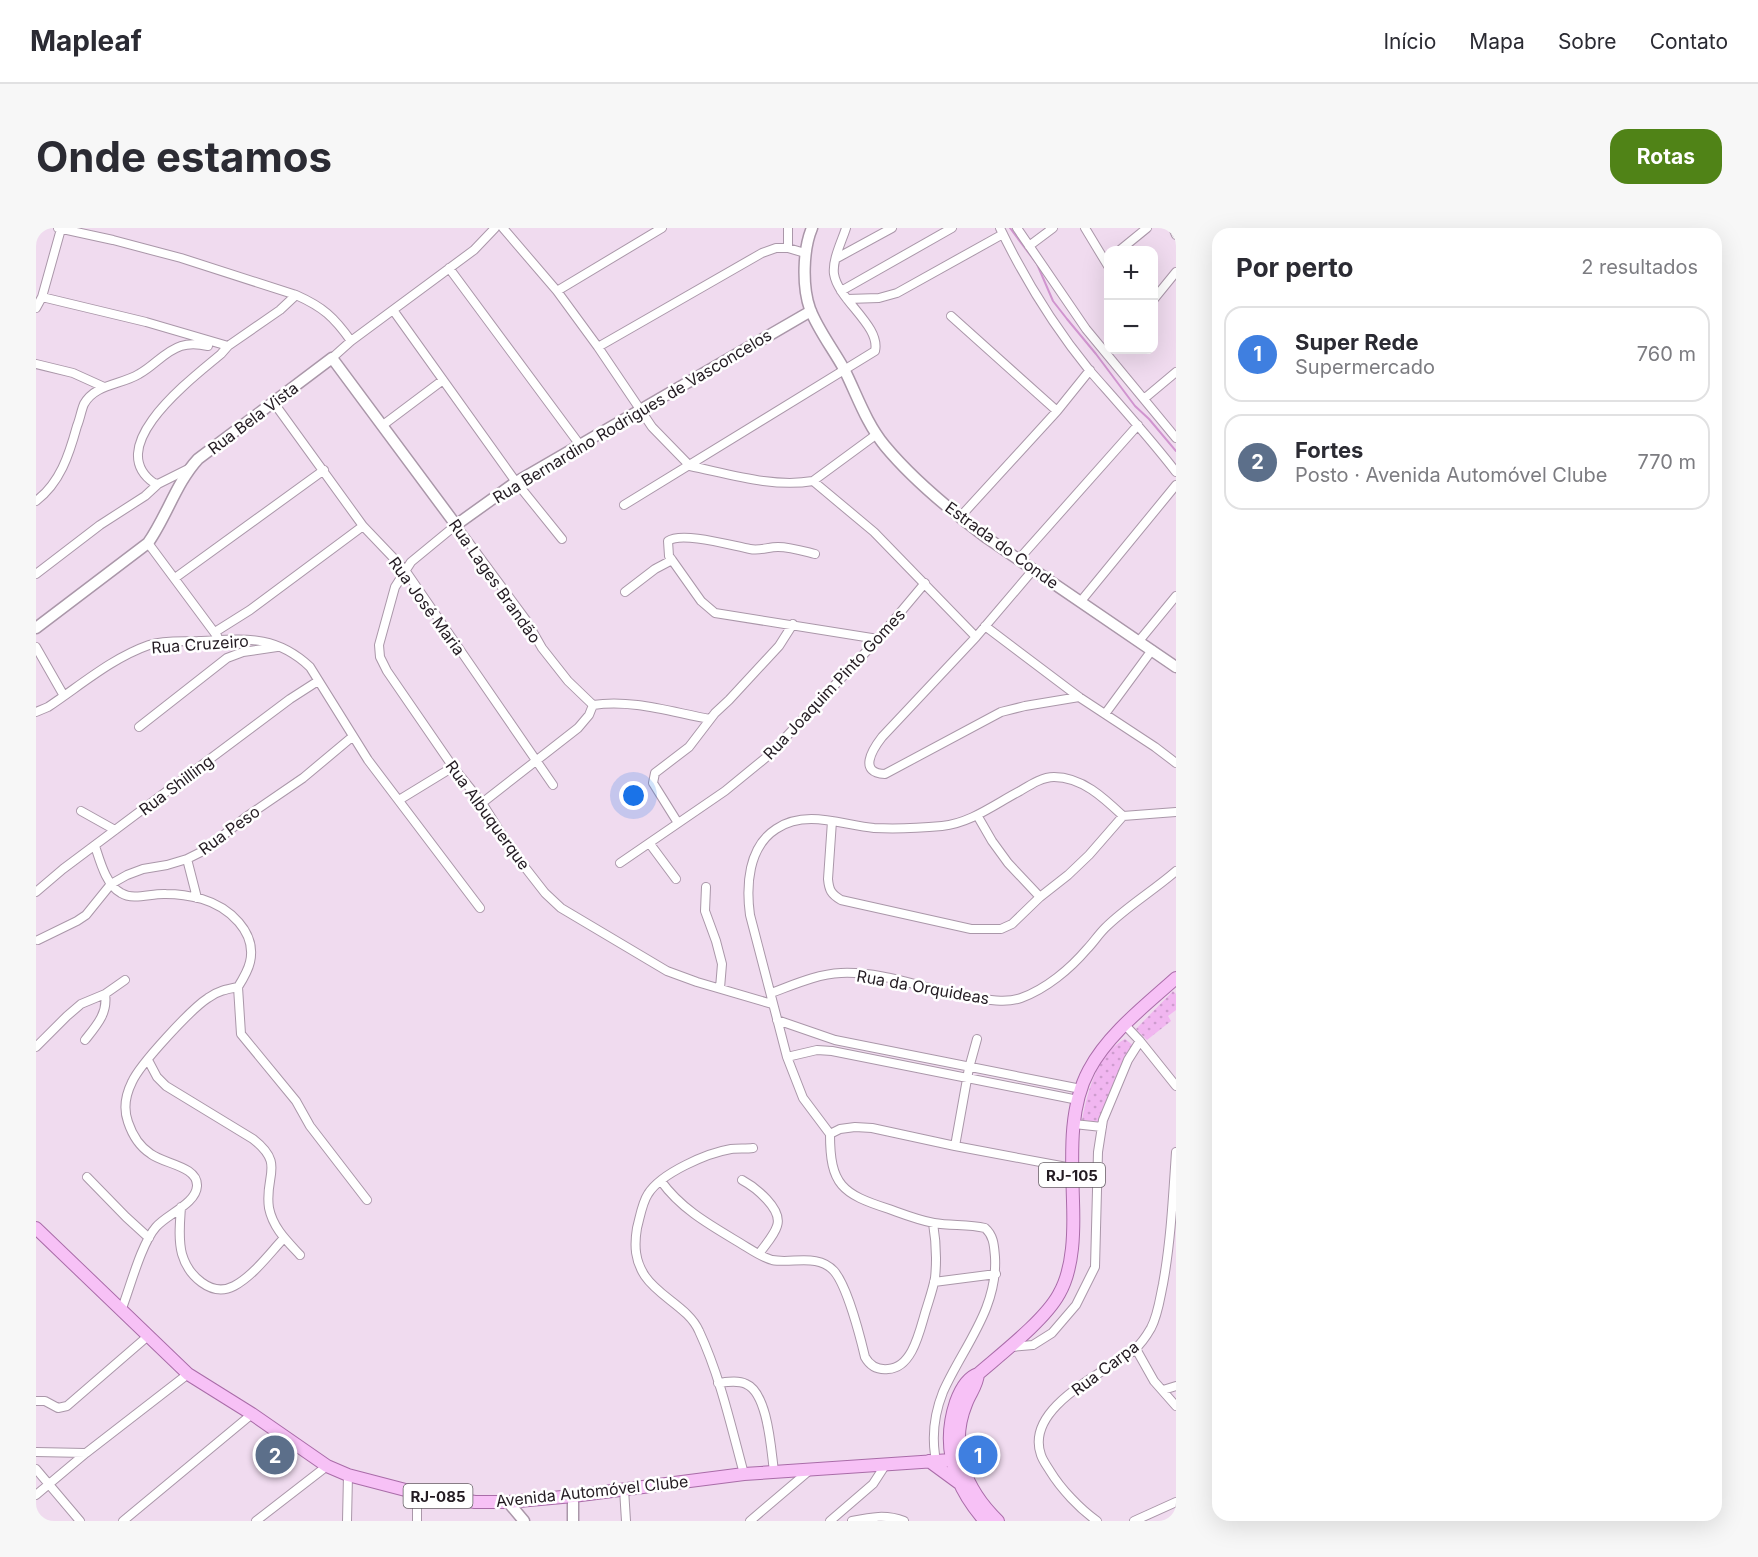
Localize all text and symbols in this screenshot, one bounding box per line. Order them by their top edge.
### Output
text: Mapleaf [30,24,142,58]
text: Início [1383,29,1436,54]
text: Mapa [1469,29,1525,54]
text: Sobre [1558,29,1617,54]
text: Contato [1650,29,1728,54]
button: Rotas [1610,129,1722,184]
text: Onde estamos [36,131,332,182]
map controls [1104,246,1158,354]
button: + [1104,246,1158,300]
text: Por perto [1236,252,1354,283]
text: 2 resultados [1581,255,1698,279]
button: − [1104,300,1158,354]
street label: Rua Bernardino Rodrigues de Vasconcelos [489,325,775,507]
text: Super Rede [1295,329,1419,355]
text: 1 [1253,342,1262,366]
text: 760 m [1637,342,1696,366]
text: Supermercado [1295,355,1435,379]
street label: Rua Bela Vista [204,377,302,459]
text: Fortes [1295,437,1363,463]
text: 2 [1251,450,1264,474]
text: 770 m [1638,450,1696,474]
text: Posto · Avenida Automóvel Clube [1295,463,1608,487]
street label: Estrada do Conde [941,497,1063,593]
street label: Rua Lages Brandão [445,515,545,647]
street label: Rua José Maria [385,553,469,659]
street label: Rua Joaquim Pinto Gomes [759,604,909,764]
street label: Rua Cruzeiro [151,631,249,657]
street label: Rua Shilling [135,751,217,819]
street label: Rua Albuquerque [442,756,534,874]
your location [619,781,648,810]
street label: Rua Peso [195,801,263,859]
street label: Rua da Orquideas [855,965,991,1009]
road number: RJ-105 [1039,1163,1105,1187]
street label: Rua Carpa [1067,1336,1143,1400]
pin: 2 [256,1432,294,1478]
pin: 1 [958,1432,998,1478]
street label: Avenida Automóvel Clube [495,1471,689,1511]
road number: RJ-085 [404,1484,472,1508]

